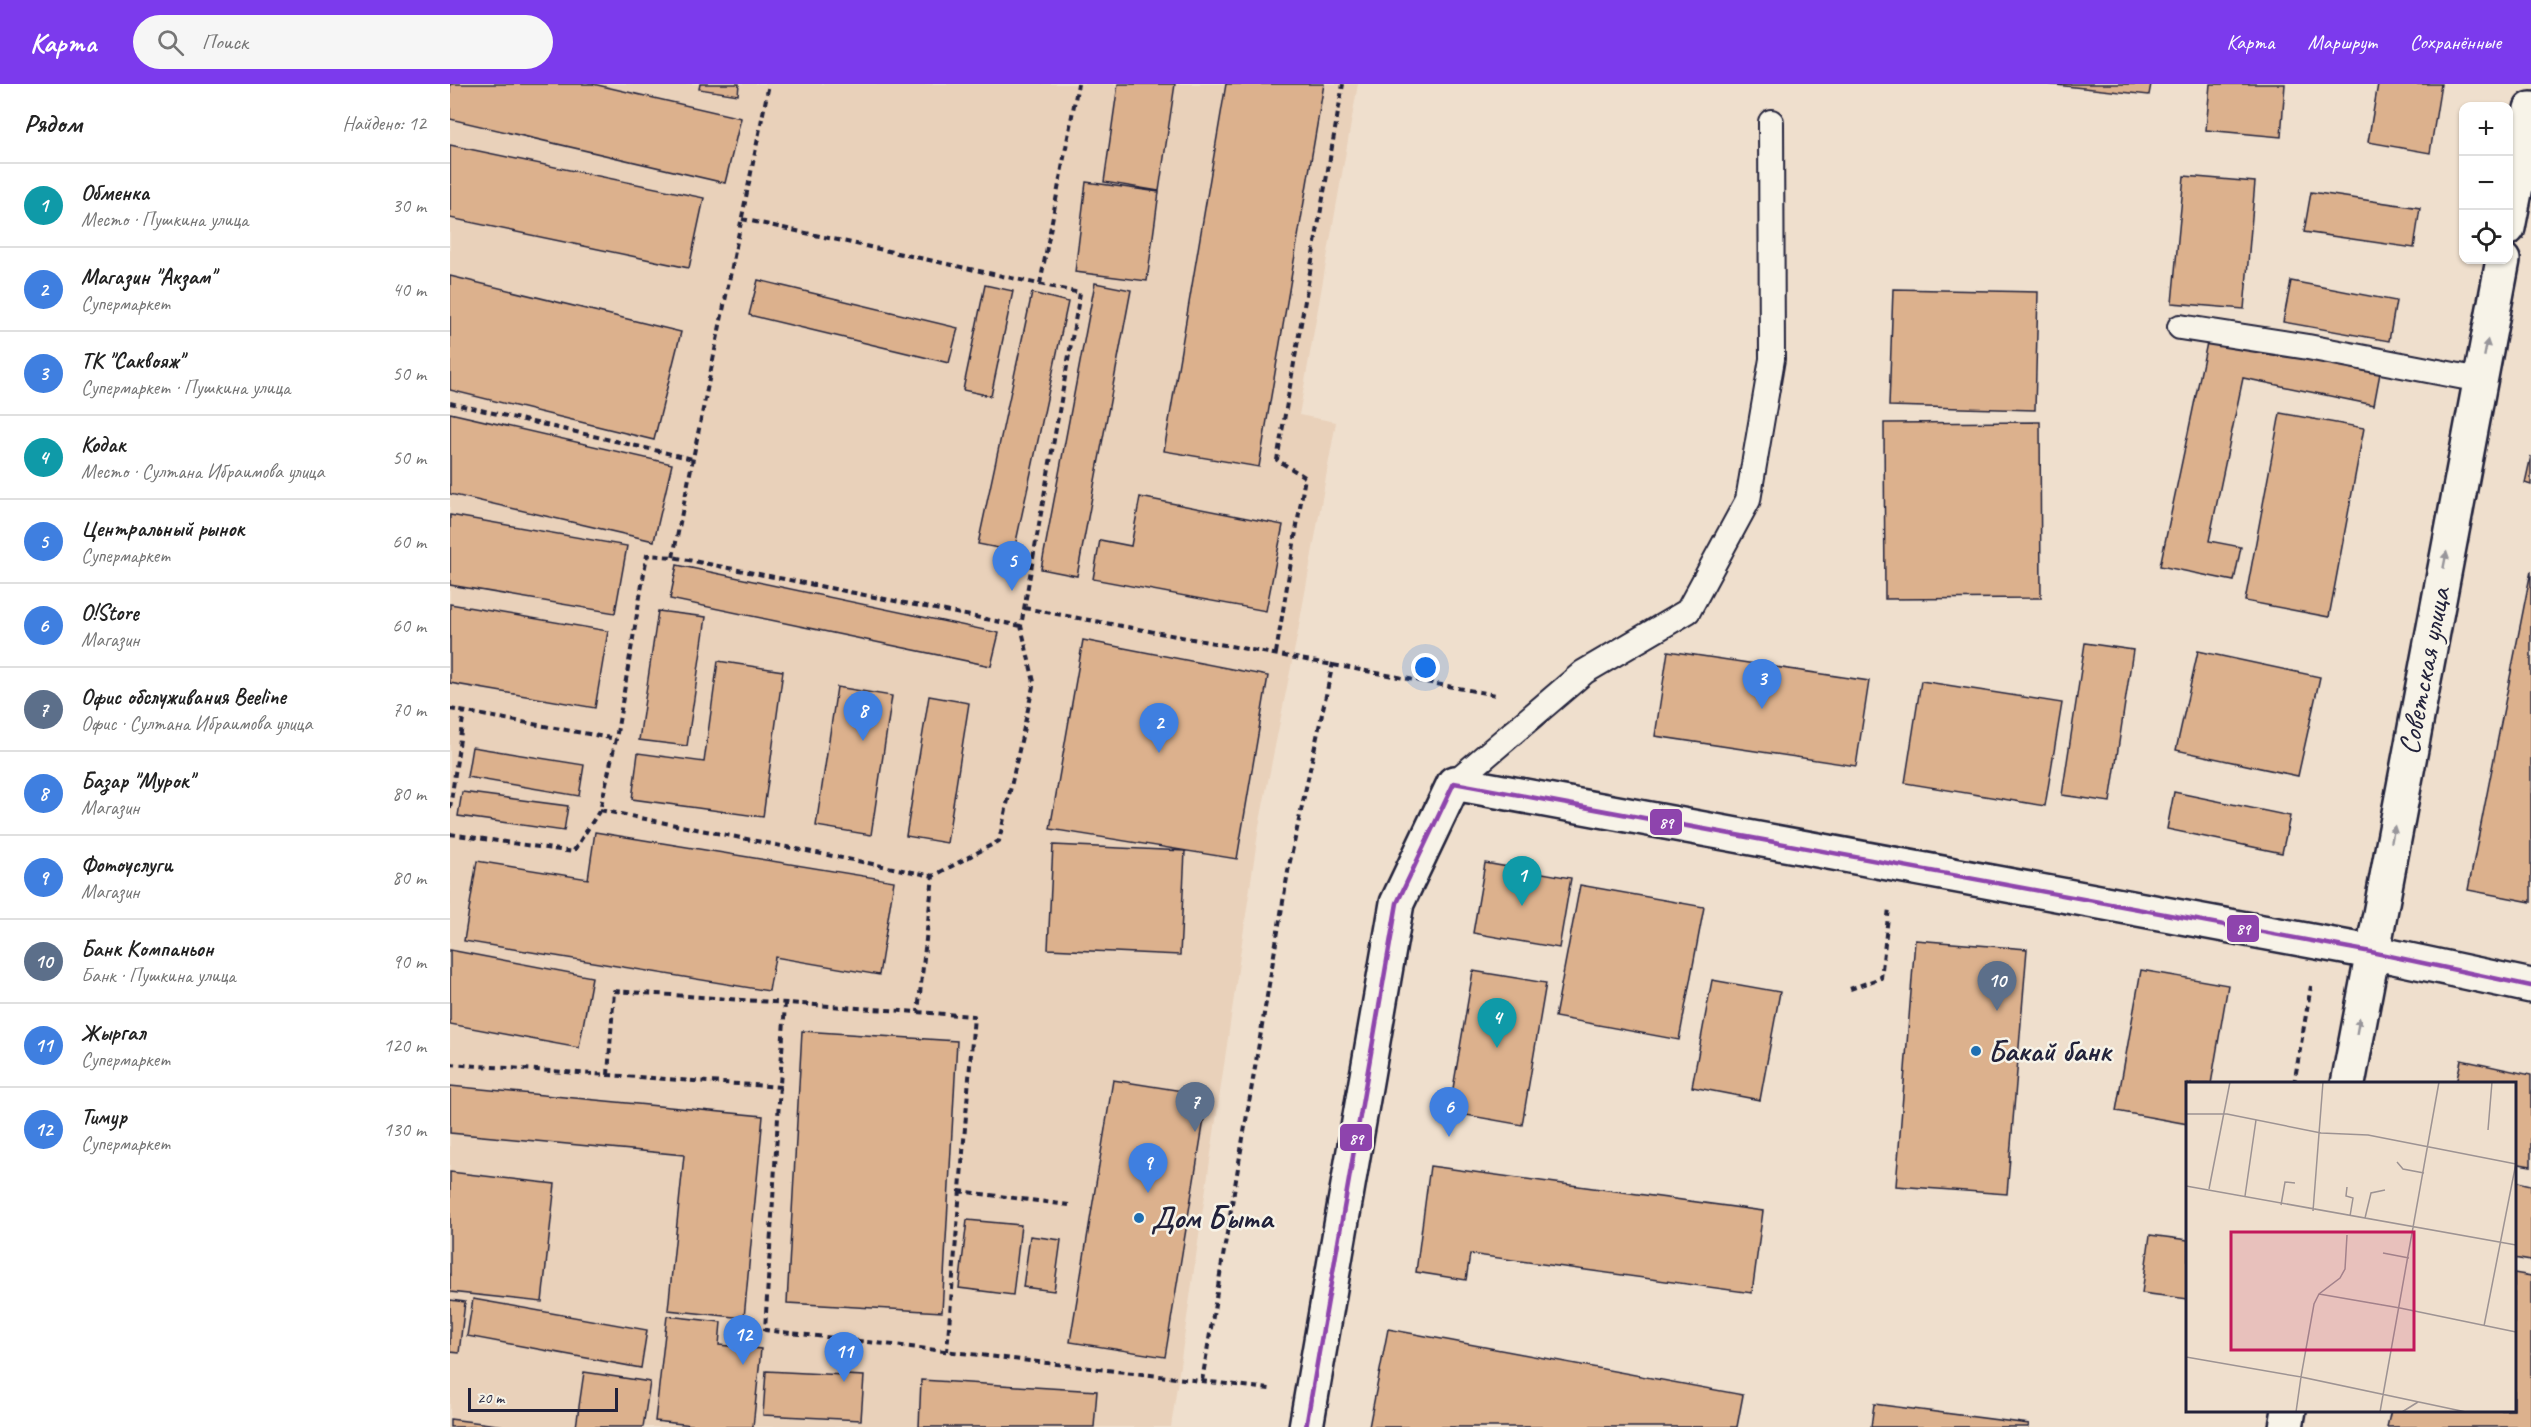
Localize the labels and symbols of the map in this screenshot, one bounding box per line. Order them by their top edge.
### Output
one-way arrow [2482,338,2491,357]
pin: 5 [992,542,1032,591]
one-way arrow [2441,550,2450,569]
street label: Советская улица [2389,582,2459,758]
your location [1411,653,1440,682]
pin: 3 [1742,660,1782,709]
pin: 8 [844,692,882,741]
pin: 2 [1140,704,1178,753]
line badge: 89 [1649,808,1683,836]
text: 89 [1659,813,1675,833]
one-way arrow [2389,824,2398,843]
pin: 1 [1502,856,1542,906]
line badge: 89 [2226,914,2260,943]
text: 89 [2236,919,2252,939]
pin: 10 [1978,962,2016,1011]
pin: 4 [1478,998,1516,1048]
one-way arrow [2354,1016,2363,1035]
place label: Бакай банк [1988,1032,2113,1070]
marker: Бакай банк [1969,1044,1983,1058]
pin: 7 [1176,1082,1214,1132]
inset map [2186,1082,2516,1412]
pin: 6 [1430,1088,1468,1137]
line badge: 89 [1339,1123,1373,1152]
text: 89 [1349,1129,1365,1149]
pin: 9 [1128,1144,1168,1193]
place label: Дом Быта [1151,1199,1275,1237]
marker: Дом Быта [1132,1211,1146,1225]
pin: 12 [724,1316,762,1365]
pin: 11 [824,1332,864,1382]
scale bar [468,1385,618,1412]

